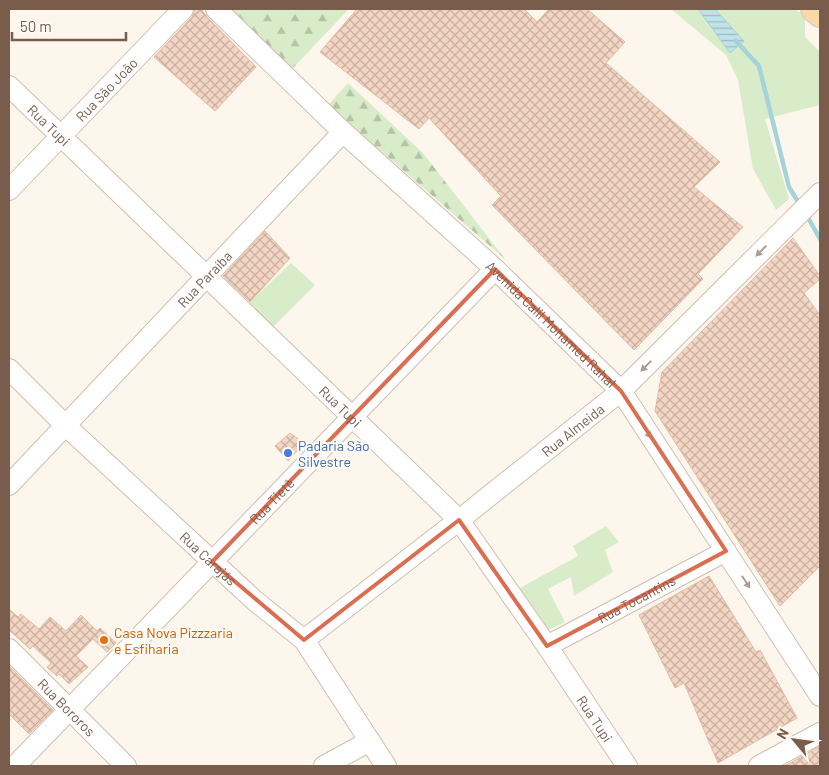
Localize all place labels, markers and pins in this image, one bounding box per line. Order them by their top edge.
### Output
place label: Padaria São Silvestre [298,437,370,470]
marker: Padaria São Silvestre [282,447,294,459]
place label: Casa Nova Pizzzaria e Esfiharia [114,624,233,657]
marker: Casa Nova Pizzzaria e Esfiharia [98,634,110,646]

